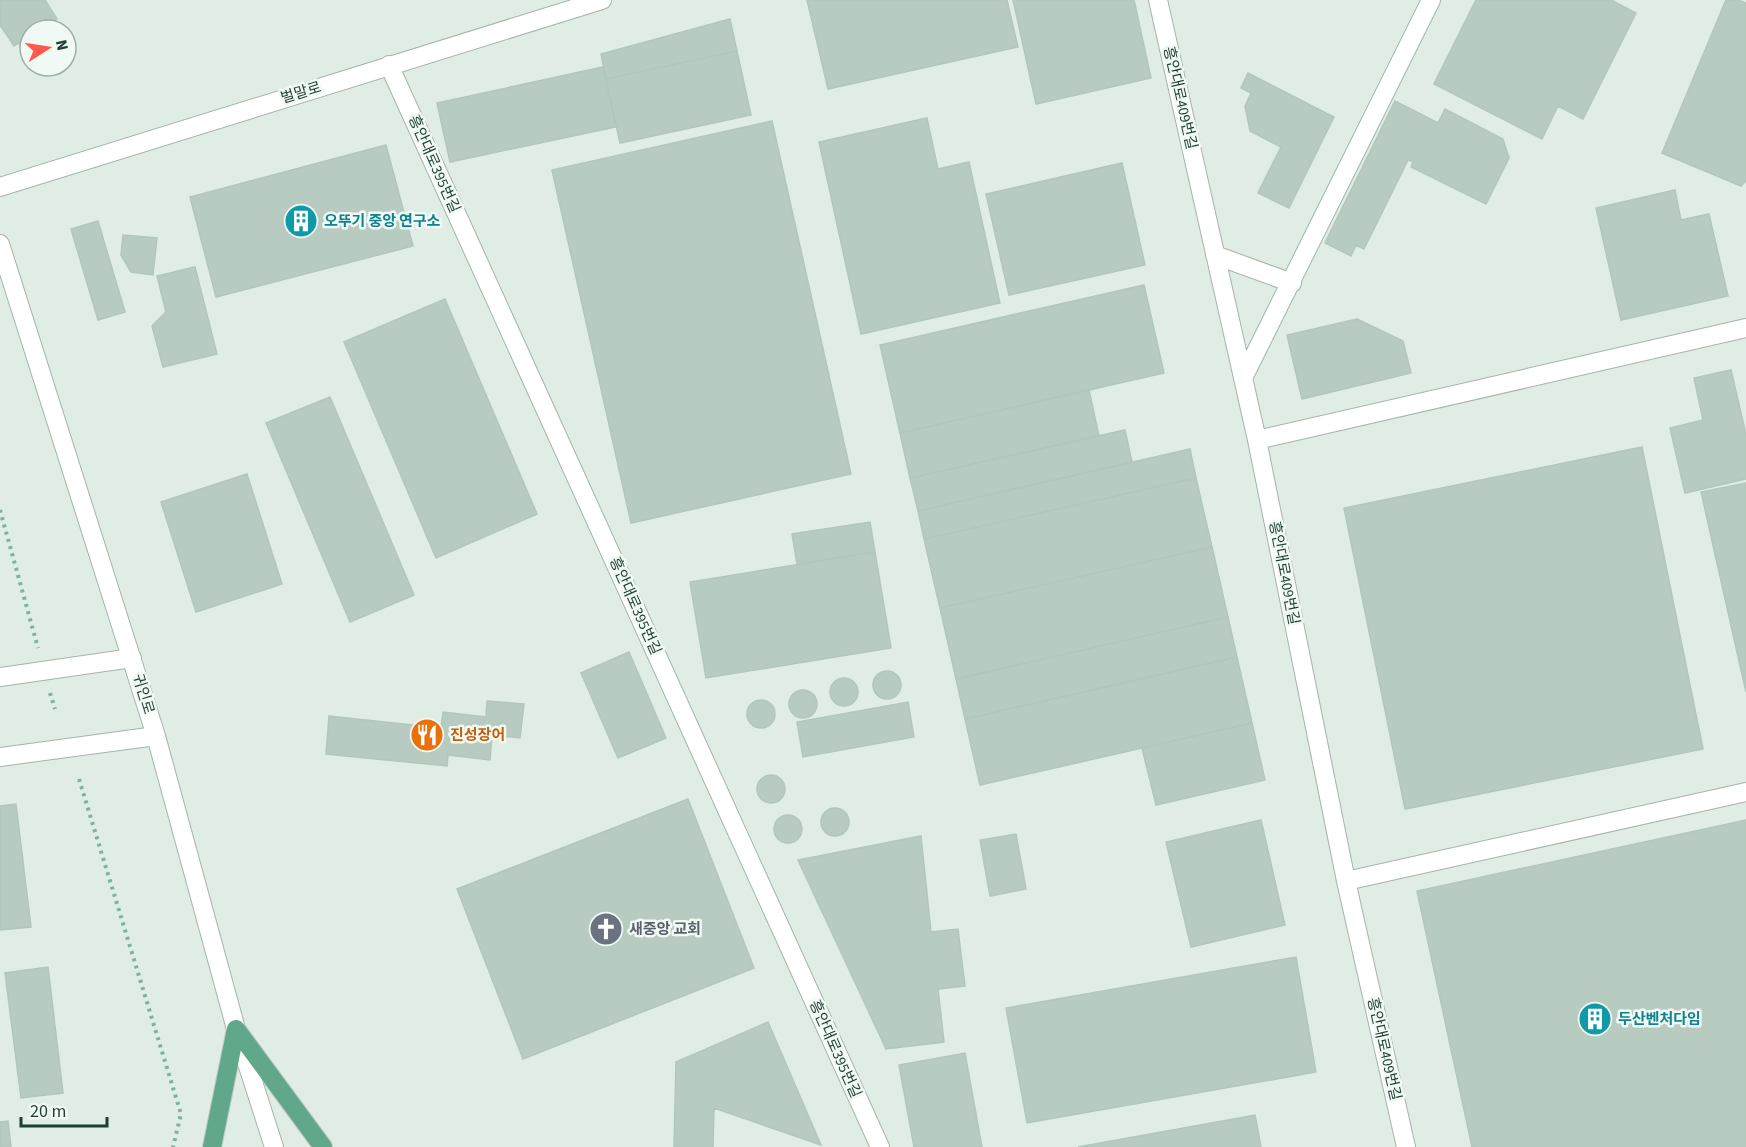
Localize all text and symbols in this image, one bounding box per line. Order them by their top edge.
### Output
north arrow [18,18,78,78]
text: N [50,38,74,53]
street label: 흥안대로409번길 [1158,44,1202,152]
street label: 벌말로 [278,77,324,109]
street label: 흥안대로395번길 [403,112,465,216]
building icon: 오뚜기 중앙 연구소 [283,203,319,239]
place label: 오뚜기 중앙 연구소 [324,211,441,232]
street label: 흥안대로409번길 [1264,519,1304,627]
street label: 흥안대로395번길 [604,554,666,658]
street label: 귀인로 [127,671,159,717]
restaurant icon: 진성장어 [409,717,445,753]
place label: 진성장어 [450,725,505,746]
church icon: 새중앙 교회 [588,911,624,947]
place label: 새중앙 교회 [629,919,701,940]
street label: 흥안대로409번길 [1362,995,1406,1103]
street label: 흥안대로395번길 [804,997,866,1101]
building icon: 두산벤처다임 [1577,1001,1613,1037]
place label: 두산벤처다임 [1618,1009,1701,1030]
scale bar [21,1090,106,1128]
text: 20 m [30,1099,66,1124]

